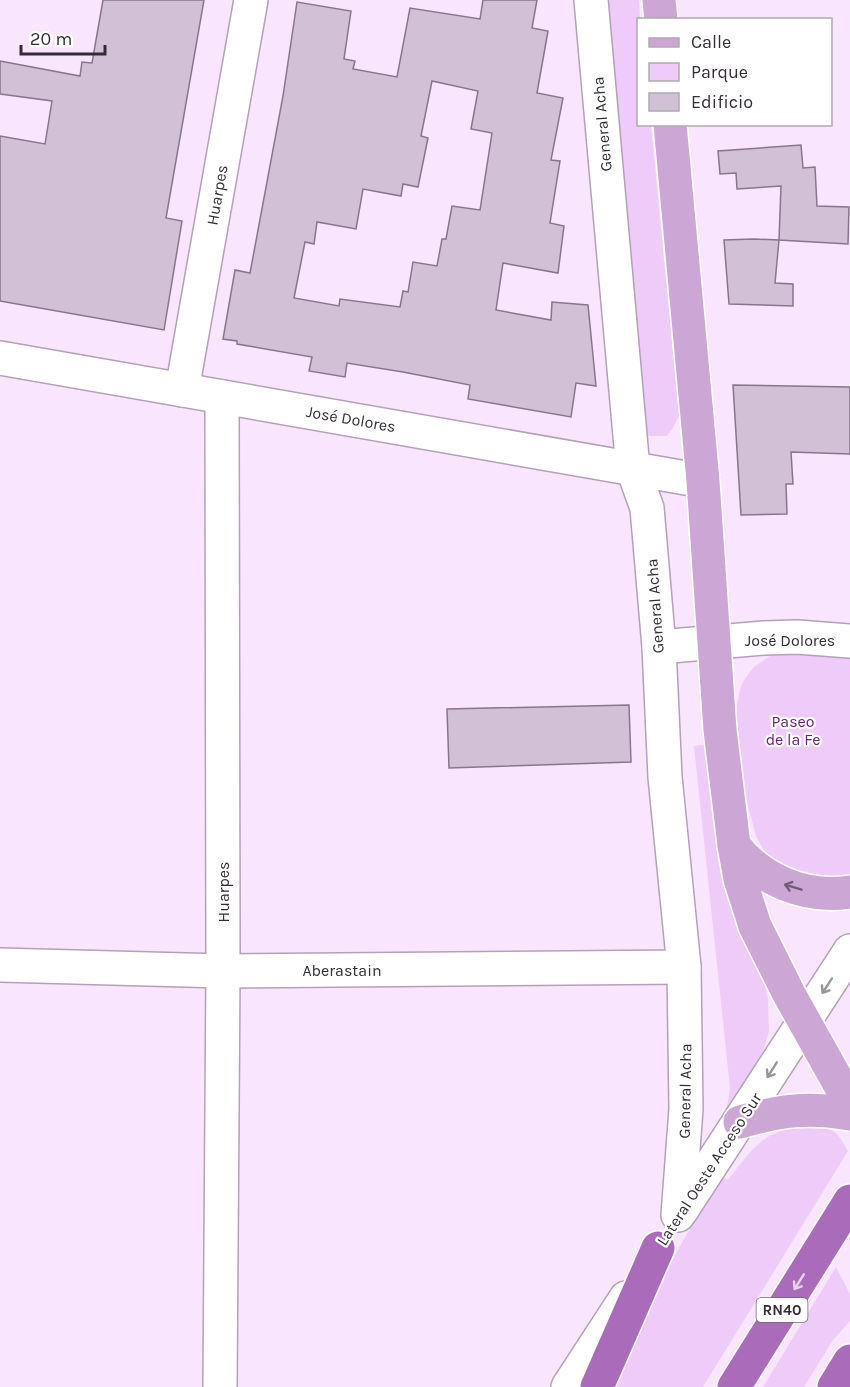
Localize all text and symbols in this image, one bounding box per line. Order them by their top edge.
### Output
scale bar [21,18,105,56]
legend [637,18,832,126]
text: 20 m [30,28,72,50]
text: Calle [691,31,731,53]
text: Parque [691,61,748,83]
street label: General Acha [588,76,616,172]
text: Edificio [691,91,753,113]
street label: Huarpes [202,163,232,227]
street label: José Dolores [305,402,397,436]
street label: General Acha [642,558,668,654]
street label: José Dolores [745,631,835,650]
park label: Paseo de la Fe [766,712,820,749]
street label: Huarpes [214,862,233,922]
one-way arrow [784,881,803,892]
street label: Aberastain [302,961,382,980]
one-way arrow [821,977,833,994]
street label: General Acha [675,1043,695,1139]
one-way arrow [766,1061,778,1078]
street label: Lateral Oeste Acceso Sur [652,1089,766,1249]
one-way arrow [793,1273,805,1290]
road number: RN40 [756,1298,808,1322]

